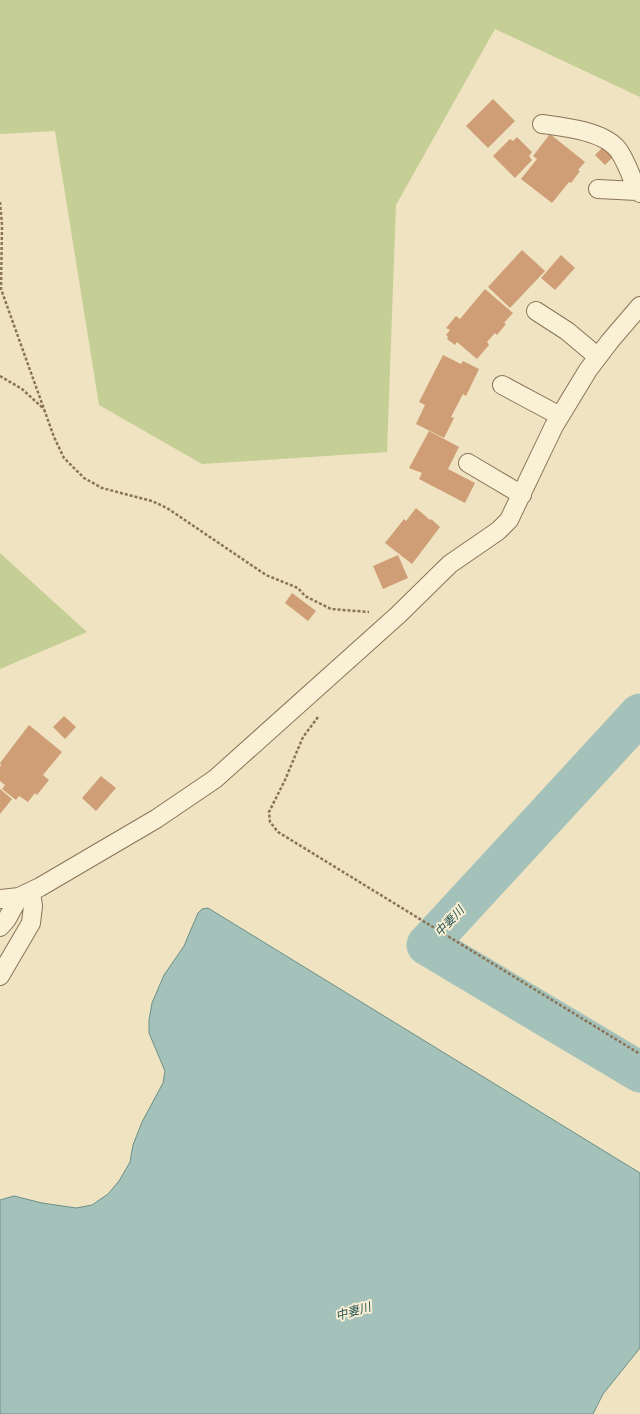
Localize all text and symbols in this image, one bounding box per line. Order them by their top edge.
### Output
water label: 中妻川 [431,901,468,939]
water label: 中妻川 [334,1298,374,1323]

